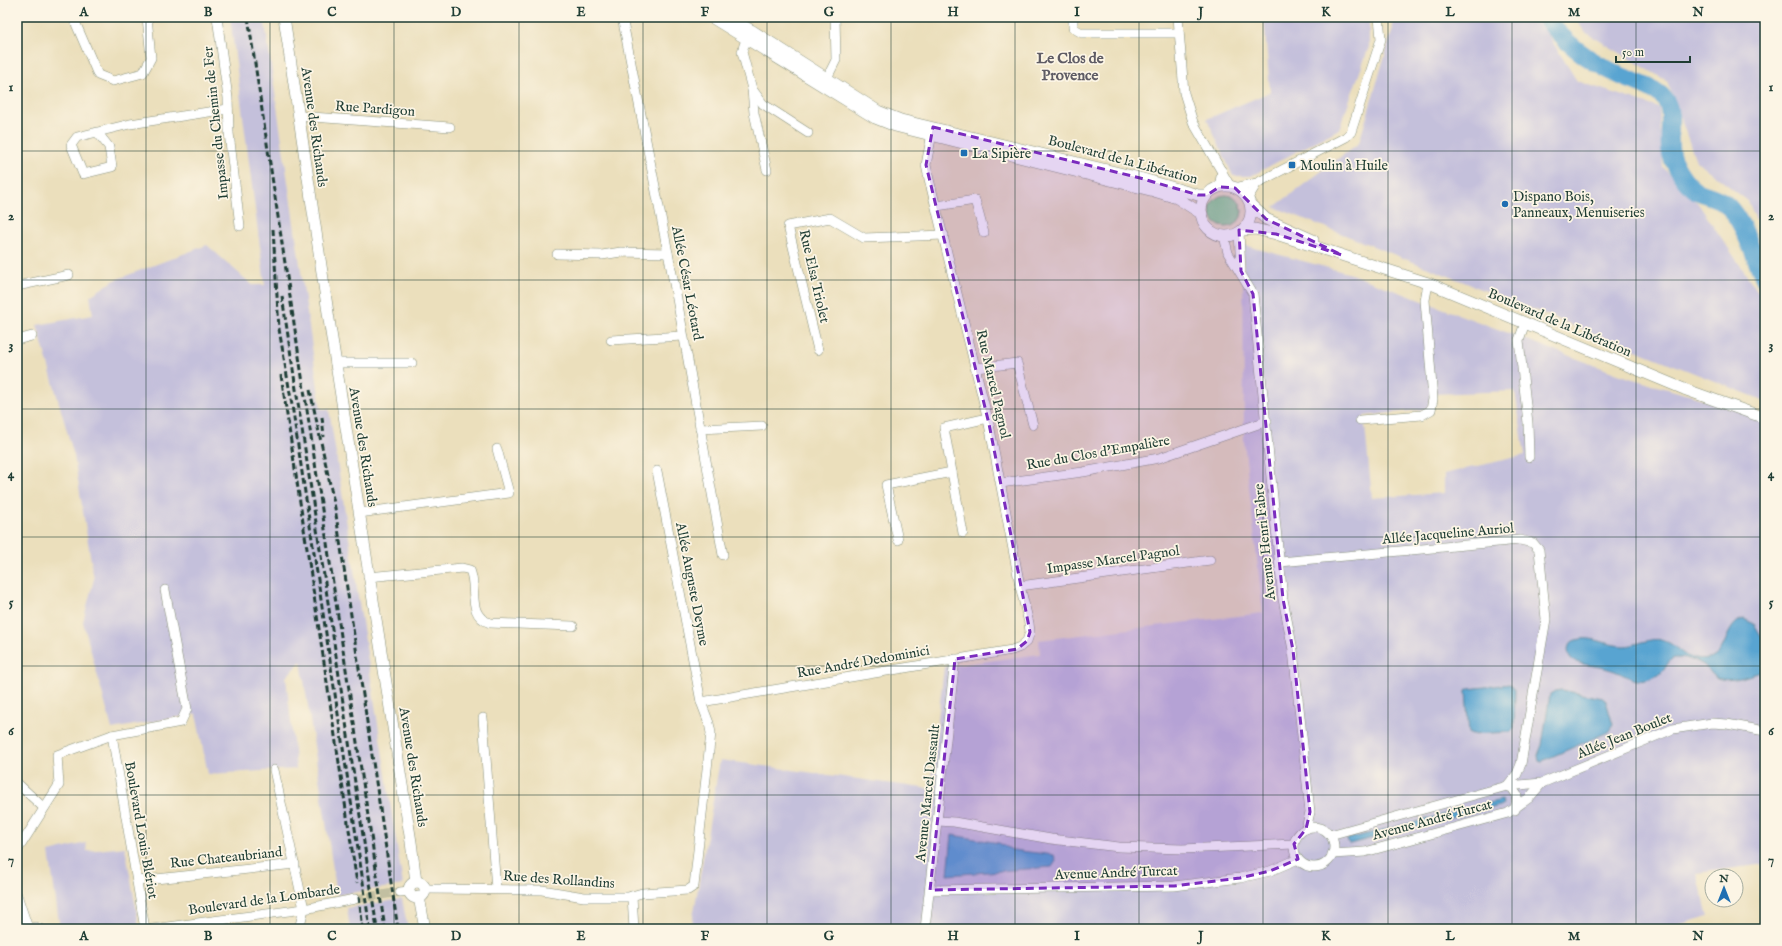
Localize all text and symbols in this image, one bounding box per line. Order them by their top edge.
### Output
text: A [79,4,90,21]
text: B [204,4,213,21]
text: C [327,4,337,21]
text: D [451,4,462,21]
text: E [576,4,586,21]
text: F [701,4,710,21]
text: G [824,4,835,21]
text: H [947,4,959,21]
text: I [1074,4,1080,21]
text: J [1196,4,1204,21]
text: K [1321,4,1331,21]
text: L [1444,4,1455,21]
text: M [1568,4,1581,21]
text: N [1691,4,1704,21]
scale bar [1616,38,1690,64]
street label: Impasse du Chemin de Fer [199,45,233,200]
text: 50 m [1622,45,1644,60]
district label: Le Clos de Provence [1036,49,1104,85]
street label: Avenue des Richauds [297,65,331,188]
text: 1 [9,79,14,96]
text: 1 [1769,79,1774,96]
street label: Rue Pardigon [334,97,416,121]
street label: Boulevard de la Libération [1046,131,1200,189]
place label: La Sipière [972,145,1032,163]
marker: La Sipière [959,148,969,158]
place label: Moulin à Huile [1300,157,1389,175]
marker: Moulin à Huile [1287,160,1297,170]
place label: Dispano Bois, Panneaux, Menuiseries [1513,188,1645,222]
marker: Dispano Bois, Panneaux, Menuiseries [1500,199,1510,209]
text: 2 [8,208,14,225]
text: 2 [1768,208,1774,225]
street label: Allée César Léotard [667,224,707,342]
street label: Rue Elsa Triolet [795,228,834,325]
street label: Boulevard de la Libération [1485,285,1635,362]
street label: Rue Marcel Pagnol [972,328,1014,441]
text: 3 [9,337,14,354]
text: 3 [1769,337,1774,354]
street label: Avenue des Richauds [344,385,381,508]
street label: Rue du Clos d'Empalière [1025,431,1172,474]
text: 4 [8,466,15,483]
text: 4 [1768,466,1775,483]
street label: Avenue Henri Fabre [1250,482,1280,602]
street label: Allée Jacqueline Auriol [1380,519,1515,549]
street label: Allée Auguste Deyme [671,520,713,648]
street label: Impasse Marcel Pagnol [1046,542,1181,578]
text: 5 [9,594,14,611]
text: 5 [1769,594,1774,611]
street label: Rue André Dedominici [795,641,931,683]
street label: Avenue des Richauds [394,705,431,828]
street label: Allée Jean Boulet [1574,709,1674,763]
text: 6 [8,723,14,740]
street label: Avenue Marcel Dassault [912,723,944,864]
text: 6 [1768,723,1774,740]
street label: Boulevard Louis Blériot [120,760,162,901]
street label: Avenue André Turcat [1370,795,1494,845]
street label: Rue Chateaubriand [169,843,284,873]
text: 7 [8,852,14,869]
text: 7 [1768,852,1774,869]
street label: Avenue André Turcat [1053,862,1178,884]
street label: Rue des Rollandins [502,867,616,893]
north arrow [1704,868,1744,908]
text: N [1718,872,1729,886]
street label: Boulevard de la Lombarde [187,880,342,920]
text: A [79,928,90,945]
text: B [204,928,213,945]
text: C [327,928,337,945]
text: D [451,928,462,945]
text: E [576,928,586,945]
text: F [701,928,710,945]
text: G [824,928,835,945]
text: H [947,928,959,945]
text: I [1074,928,1080,945]
text: J [1196,928,1204,945]
text: K [1321,928,1331,945]
text: L [1444,928,1455,945]
text: M [1568,928,1581,945]
text: N [1691,928,1704,945]

